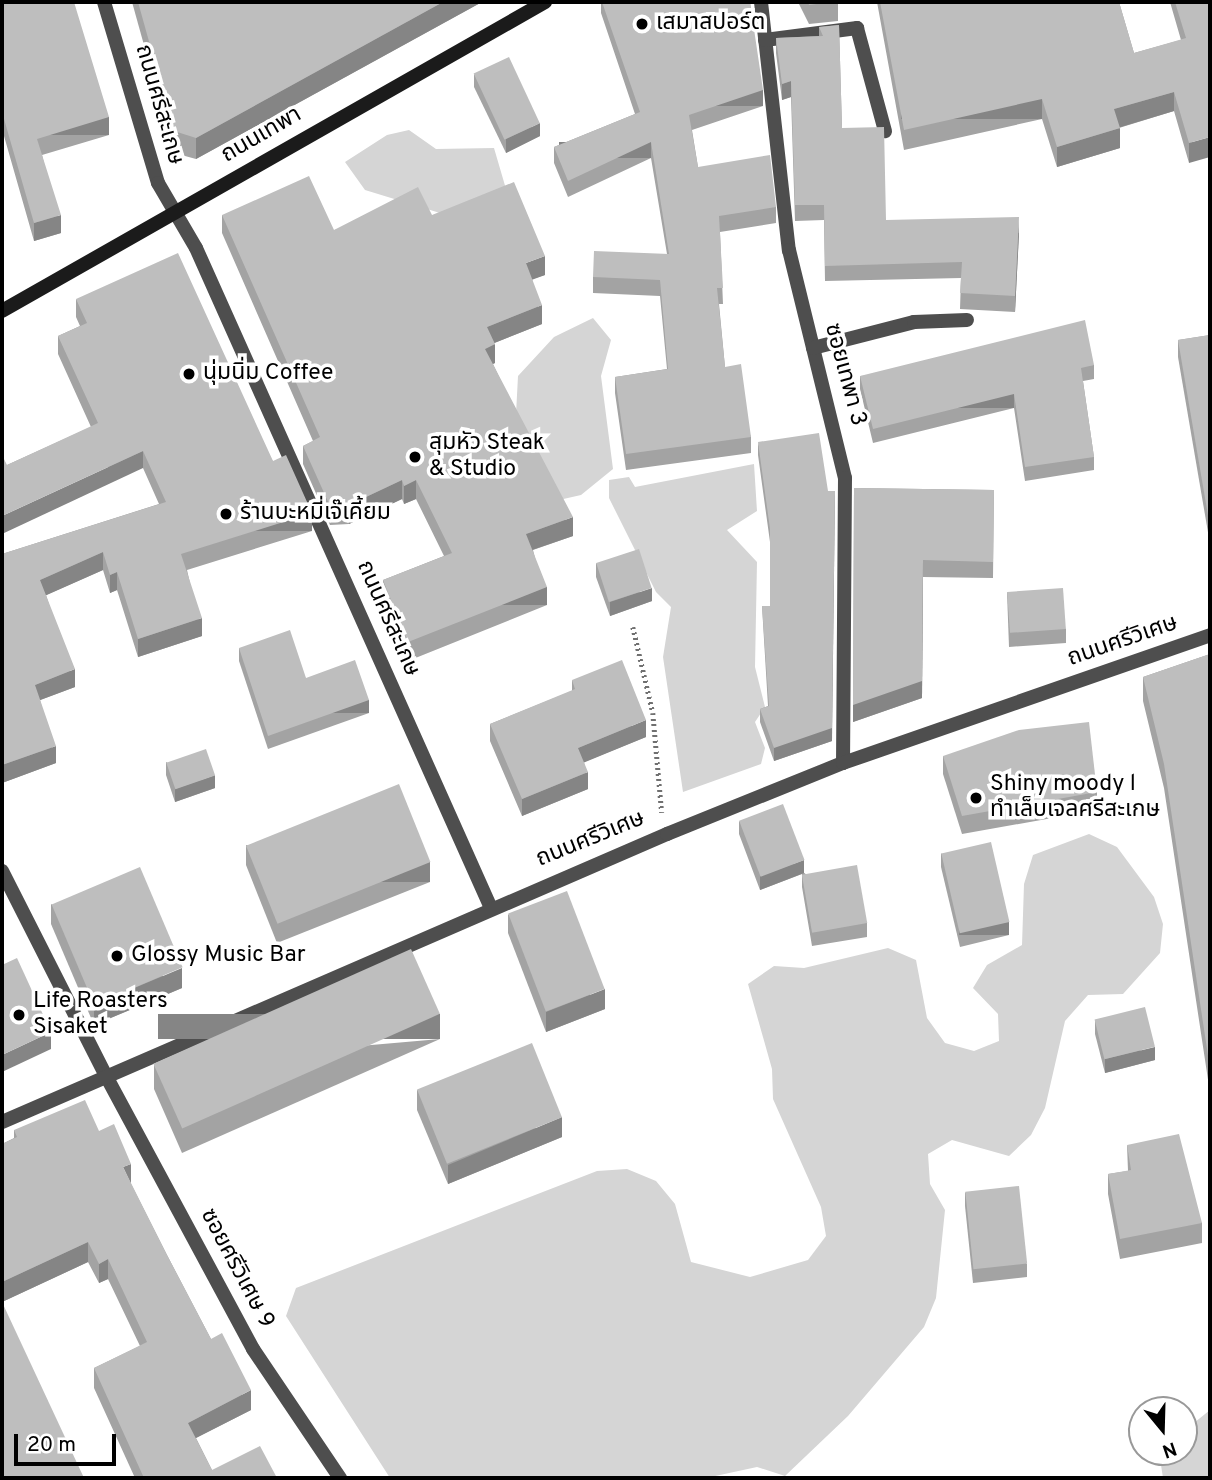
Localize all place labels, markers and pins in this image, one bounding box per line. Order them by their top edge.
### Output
place label: เสมาสปอร์ต [656,10,765,38]
marker: เสมาสปอร์ต [634,16,650,32]
place label: นุ่มนิ่ม Coffee [203,360,333,388]
marker: นุ่มนิ่ม Coffee [181,366,197,382]
place label: สุมหัว Steak & Studio [429,430,545,484]
marker: สุมหัว Steak & Studio [407,449,423,465]
place label: ร้านบะหมี่เจ๊เคี้ยม [240,500,391,528]
marker: ร้านบะหมี่เจ๊เคี้ยม [218,506,234,522]
place label: Shiny moody l ทำเล็บเจลศรีสะเกษ [990,771,1160,825]
marker: Shiny moody l ทำเล็บเจลศรีสะเกษ [968,790,984,806]
place label: Glossy Music Bar [131,942,306,970]
marker: Glossy Music Bar [109,948,125,964]
place label: Life Roasters Sisaket [33,988,168,1042]
marker: Life Roasters Sisaket [11,1007,27,1023]

